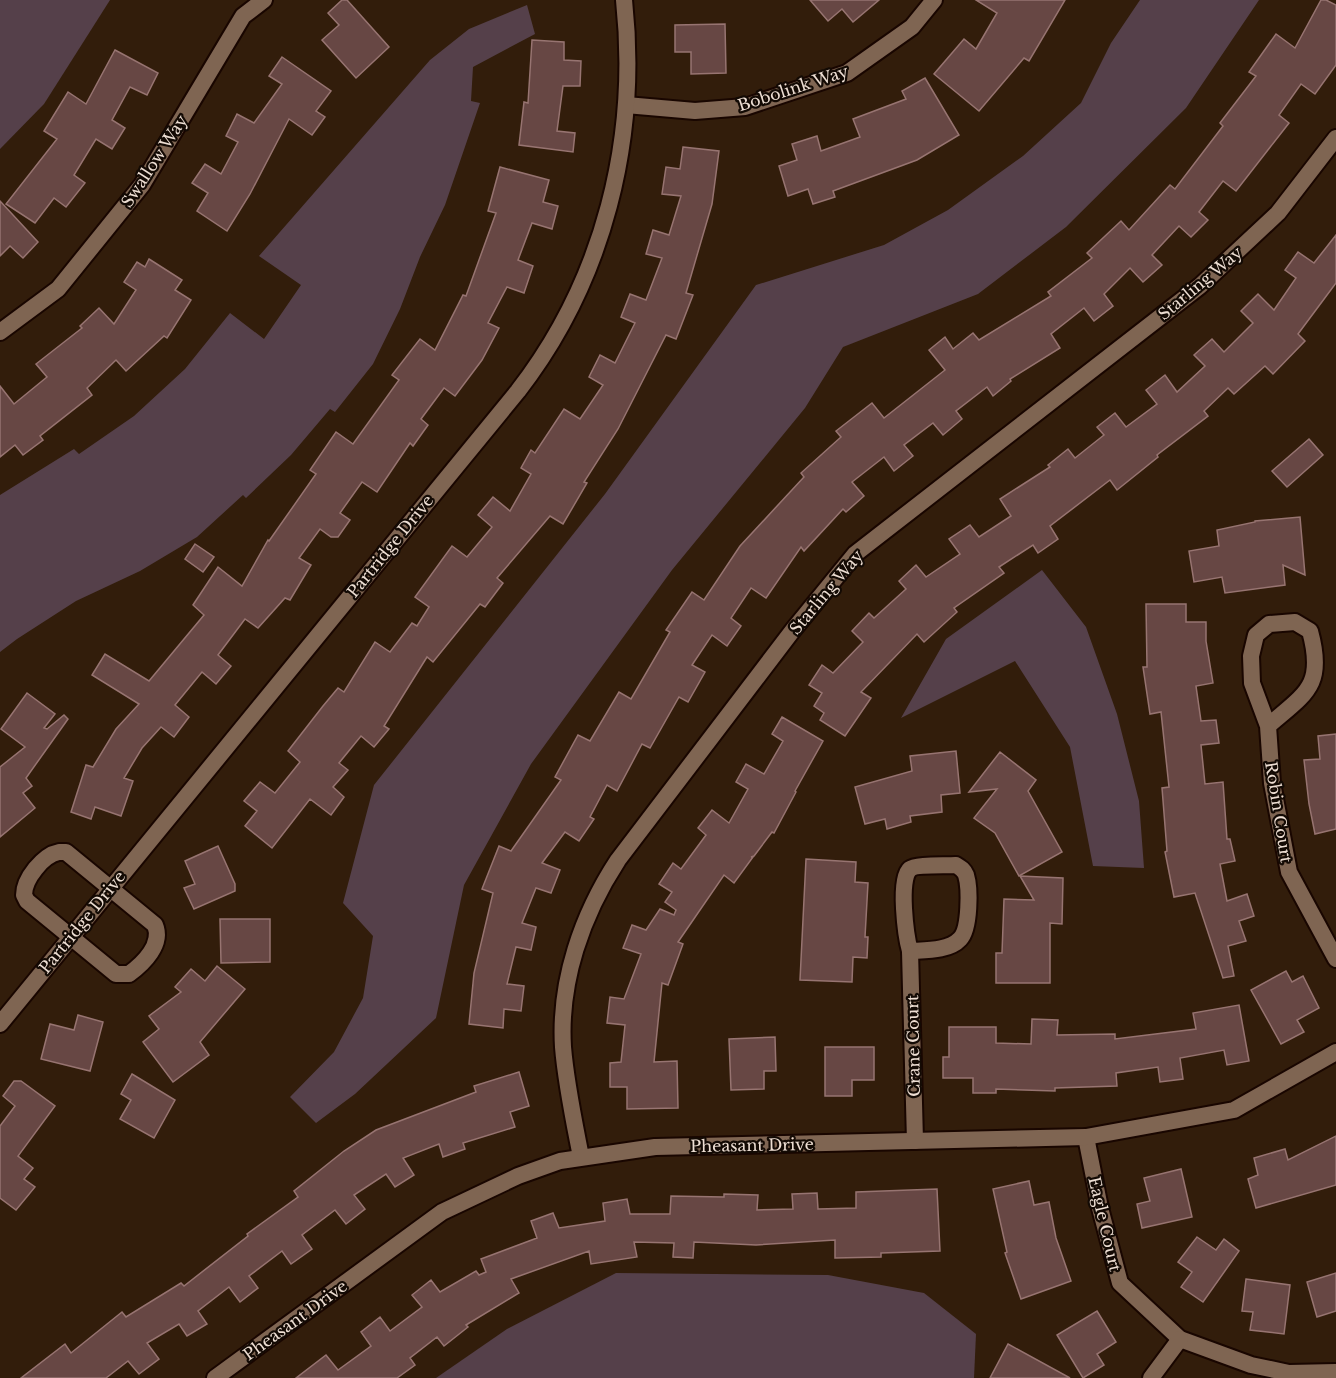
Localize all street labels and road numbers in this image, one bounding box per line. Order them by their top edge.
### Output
street label: Bobolink Way [735,60,852,115]
street label: Swallow Way [117,110,192,211]
street label: Starling Way [1154,241,1247,324]
street label: Partridge Drive [343,491,437,601]
street label: Starling Way [785,545,868,638]
street label: Robin Court [1261,760,1297,864]
street label: Partridge Drive [35,867,129,977]
street label: Crane Court [902,995,924,1097]
street label: Pheasant Drive [690,1134,814,1156]
street label: Eagle Court [1084,1175,1126,1273]
street label: Pheasant Drive [239,1276,351,1364]

